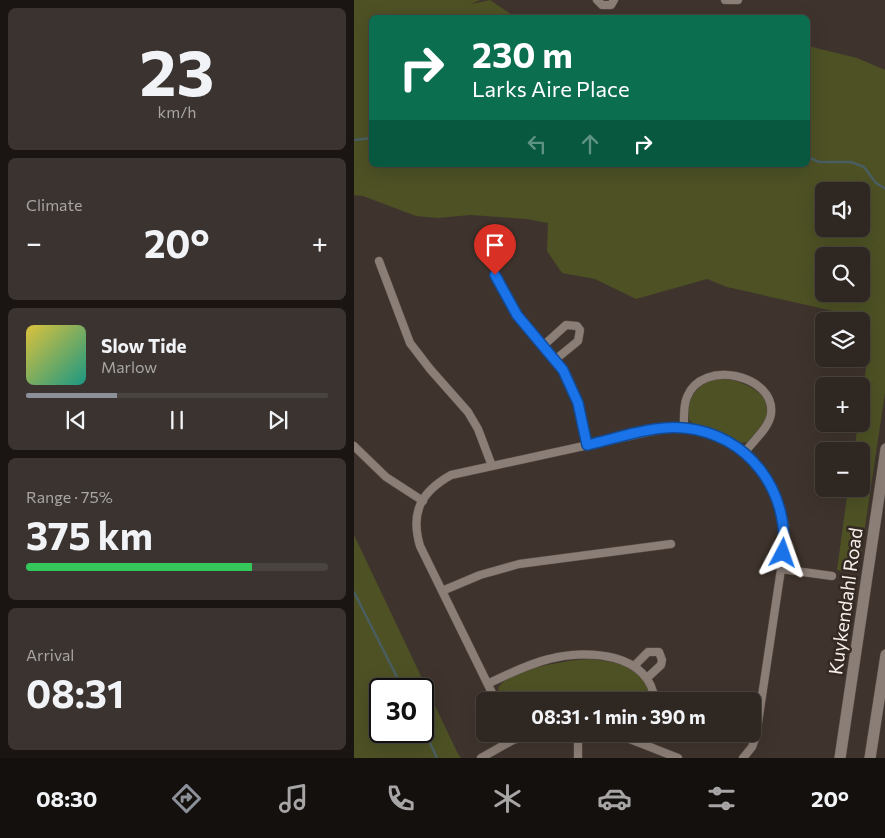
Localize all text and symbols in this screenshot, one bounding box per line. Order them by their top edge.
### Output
text: 23 [140,30,214,109]
text: 230 m [472,32,573,75]
icon: right [389,35,454,100]
text: Larks Aire Place [472,75,629,102]
text: km/h [158,102,196,121]
icon: left [523,130,551,158]
icon: ahead [576,130,604,158]
icon: right [629,130,657,158]
map controls [815,182,870,497]
button: sound [815,182,870,237]
text: Climate [26,195,82,214]
text: 20° [144,219,210,266]
pin [474,224,516,275]
text: − [26,225,42,259]
text: + [312,225,328,259]
icon: arrive [481,231,509,259]
button: search [815,247,870,302]
button: layers [815,312,870,367]
text: Slow Tide [101,334,187,357]
text: Marlow [101,357,157,376]
button: + [815,377,870,432]
icon: previous [62,406,90,434]
icon: pause [163,406,191,434]
icon: next [264,406,292,434]
button: − [815,442,870,497]
text: Range · 75% [26,487,113,506]
text: 375 km [26,511,153,558]
position arrow [756,526,808,578]
street label: Kuykendahl Road [823,526,867,676]
text: Arrival [26,645,74,664]
text: 08:31 [26,669,124,716]
speed limit sign: 30 [369,678,434,743]
text: 08:31 · 1 min · 390 m [531,705,706,728]
icon: directions [169,781,204,816]
icon: music [276,781,311,816]
icon: phone [383,781,418,816]
icon: climate [490,781,525,816]
icon: car [597,781,632,816]
icon: filters [704,781,739,816]
text: 08:30 [36,785,97,812]
text: 20° [811,785,849,812]

